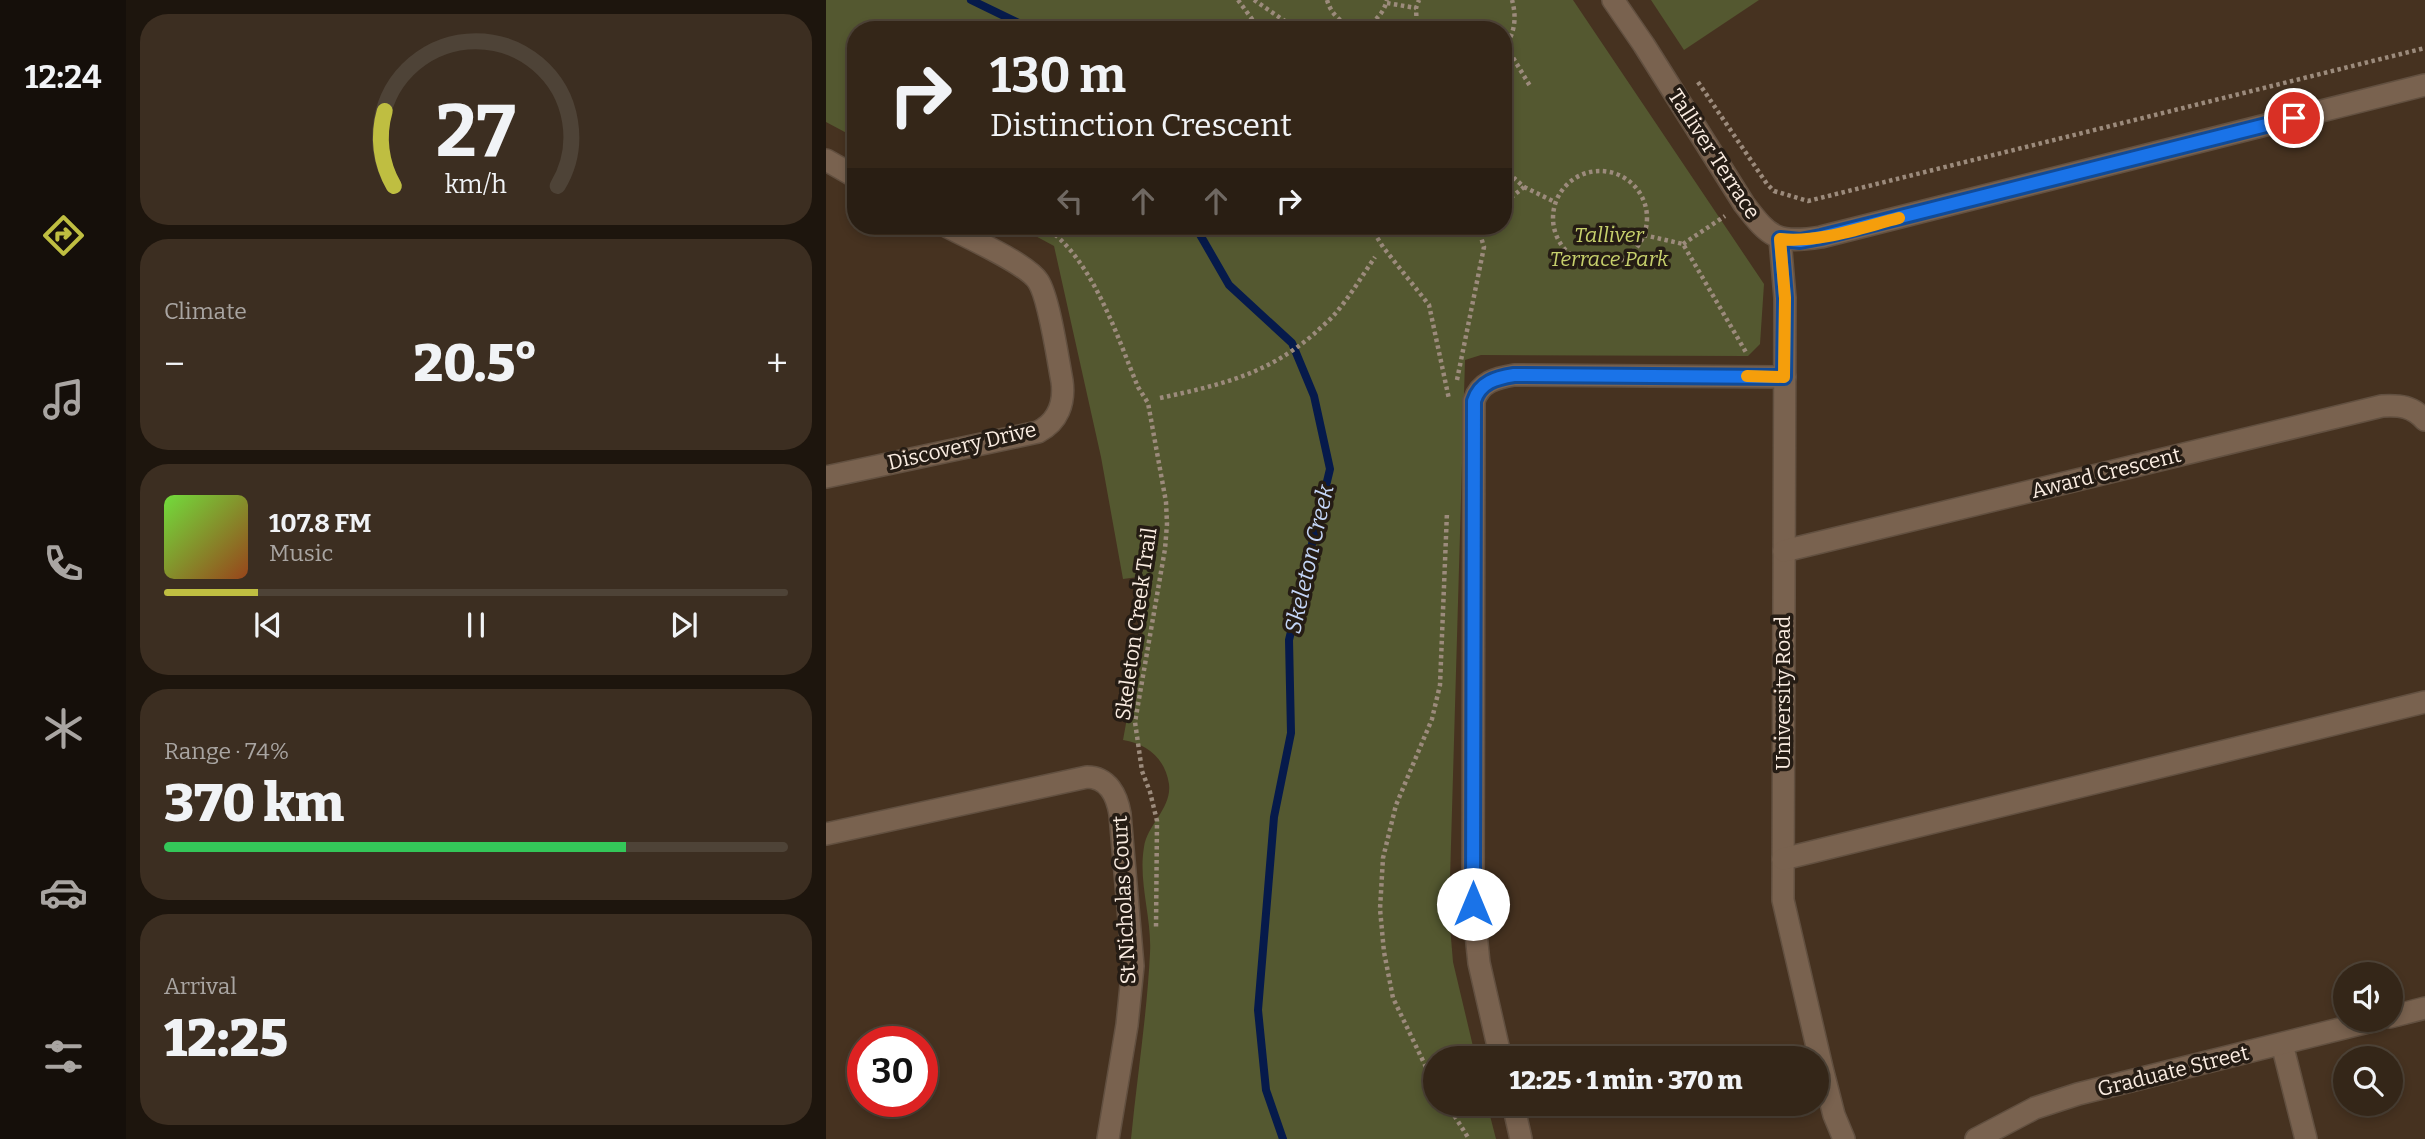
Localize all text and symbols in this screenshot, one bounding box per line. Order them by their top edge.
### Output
text: 130 m [990,46,1126,105]
icon: right [875,49,966,140]
text: 12:24 [25,58,101,96]
street label: Talliver Terrace [1662,84,1766,224]
text: 27 [436,88,516,175]
pin [2264,88,2324,148]
icon: arrive [2275,99,2313,137]
text: Distinction Crescent [990,106,1292,144]
text: km/h [445,169,507,199]
icon: left [1051,182,1089,220]
icon: ahead [1124,182,1162,220]
icon: ahead [1197,182,1235,220]
icon: right [1270,182,1308,220]
icon: directions [39,211,88,260]
park label: Talliver Terrace Park [1550,222,1669,272]
text: Climate [164,297,247,325]
text: 20.5° [413,332,538,395]
text: − [164,341,185,387]
text: + [766,341,788,387]
icon: music [39,375,88,424]
street label: Discovery Drive [885,416,1039,476]
street label: Award Crescent [2029,442,2184,504]
water label: Skeleton Creek [1278,481,1340,636]
text: 107.8 FM [269,508,371,539]
street label: Skeleton Creek Trail [1110,526,1162,722]
icon: phone [39,539,88,588]
text: Music [269,539,333,567]
icon: previous [249,606,287,644]
icon: pause [457,606,495,644]
icon: next [665,606,703,644]
street label: University Road [1770,616,1796,770]
icon: climate [39,704,88,753]
text: Range · 74% [164,737,289,765]
text: 370 km [164,772,344,835]
street label: St Nicholas Court [1107,815,1141,985]
position arrow [1436,867,1510,941]
icon: car [39,868,88,917]
map controls [2333,962,2403,1116]
button: sound [2333,962,2403,1032]
text: Arrival [164,972,237,1000]
text: 12:25 [164,1007,288,1070]
speed limit sign: 30 [847,1026,938,1117]
icon: filters [39,1032,88,1081]
street label: Graduate Street [2095,1040,2252,1102]
button: search [2333,1046,2403,1116]
text: 12:25 · 1 min · 370 m [1509,1065,1743,1096]

